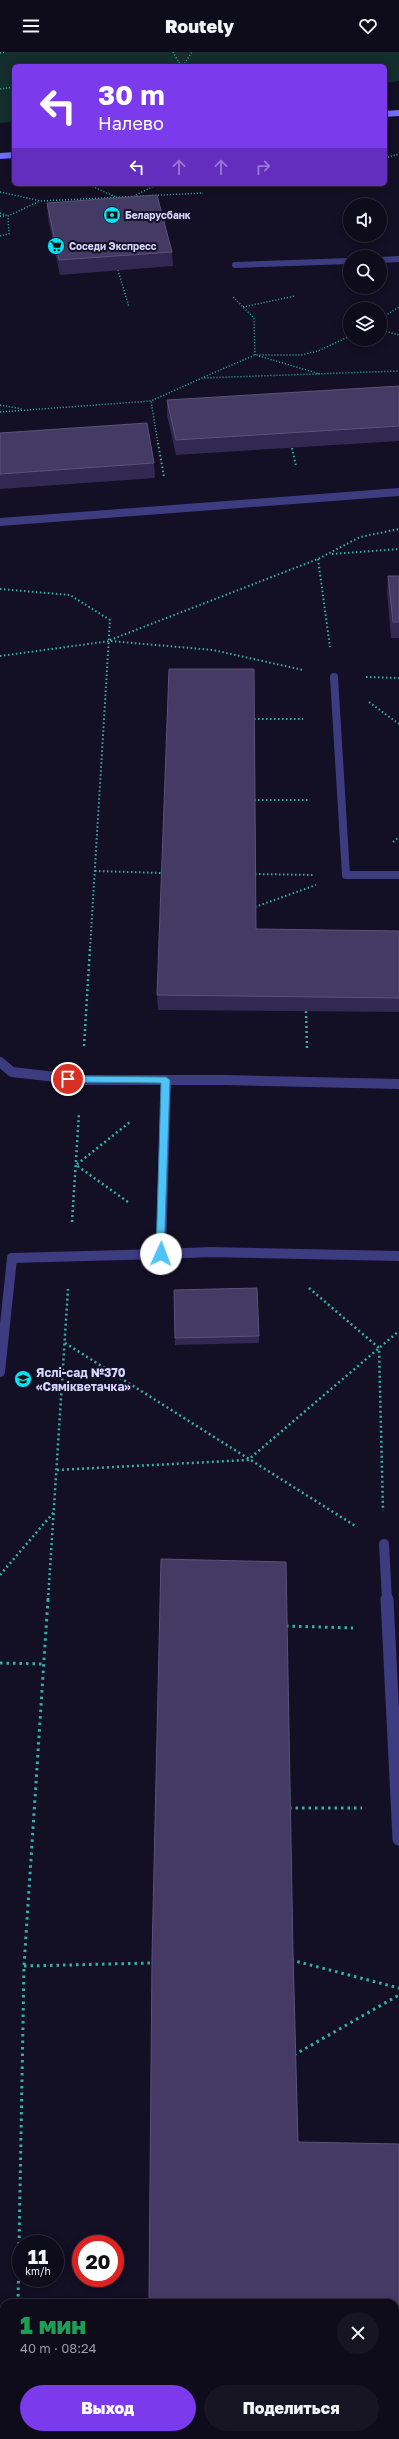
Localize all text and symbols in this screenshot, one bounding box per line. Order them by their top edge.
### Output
icon: menu [20,15,42,37]
text: Routely [165,15,234,37]
icon: heart [357,15,379,37]
text: 30 m [98,78,165,111]
icon: left [32,80,84,132]
text: Налево [98,112,164,134]
icon: left [126,156,148,178]
icon: ahead [168,156,190,178]
icon: ahead [210,156,232,178]
icon: right [252,156,274,178]
map controls [343,198,387,346]
button: sound [343,198,387,242]
bank icon: Беларусбанк [102,205,122,225]
place label: Беларусбанк [125,209,191,221]
supermarket icon: Соседи Экспресс [46,236,66,256]
place label: Соседи Экспресс [69,240,157,252]
button: search [343,250,387,294]
button: layers [343,302,387,346]
pin [51,1062,85,1096]
icon: arrive [57,1068,79,1090]
position arrow [140,1233,182,1275]
place label: Яслі-сад №370 «Сямікветачка» [36,1365,131,1394]
school or university icon: Яслі-сад №370 «Сямікветачка» [13,1369,33,1389]
speed limit sign: 20 [72,2235,124,2287]
text: 11 [28,2244,48,2268]
text: km/h [25,2265,51,2277]
text: 1 мин [20,2310,86,2339]
button: close [337,2312,379,2354]
text: 40 m · 08:24 [20,2340,97,2356]
button: Выход [20,2385,196,2431]
button: Поделиться [204,2385,379,2431]

